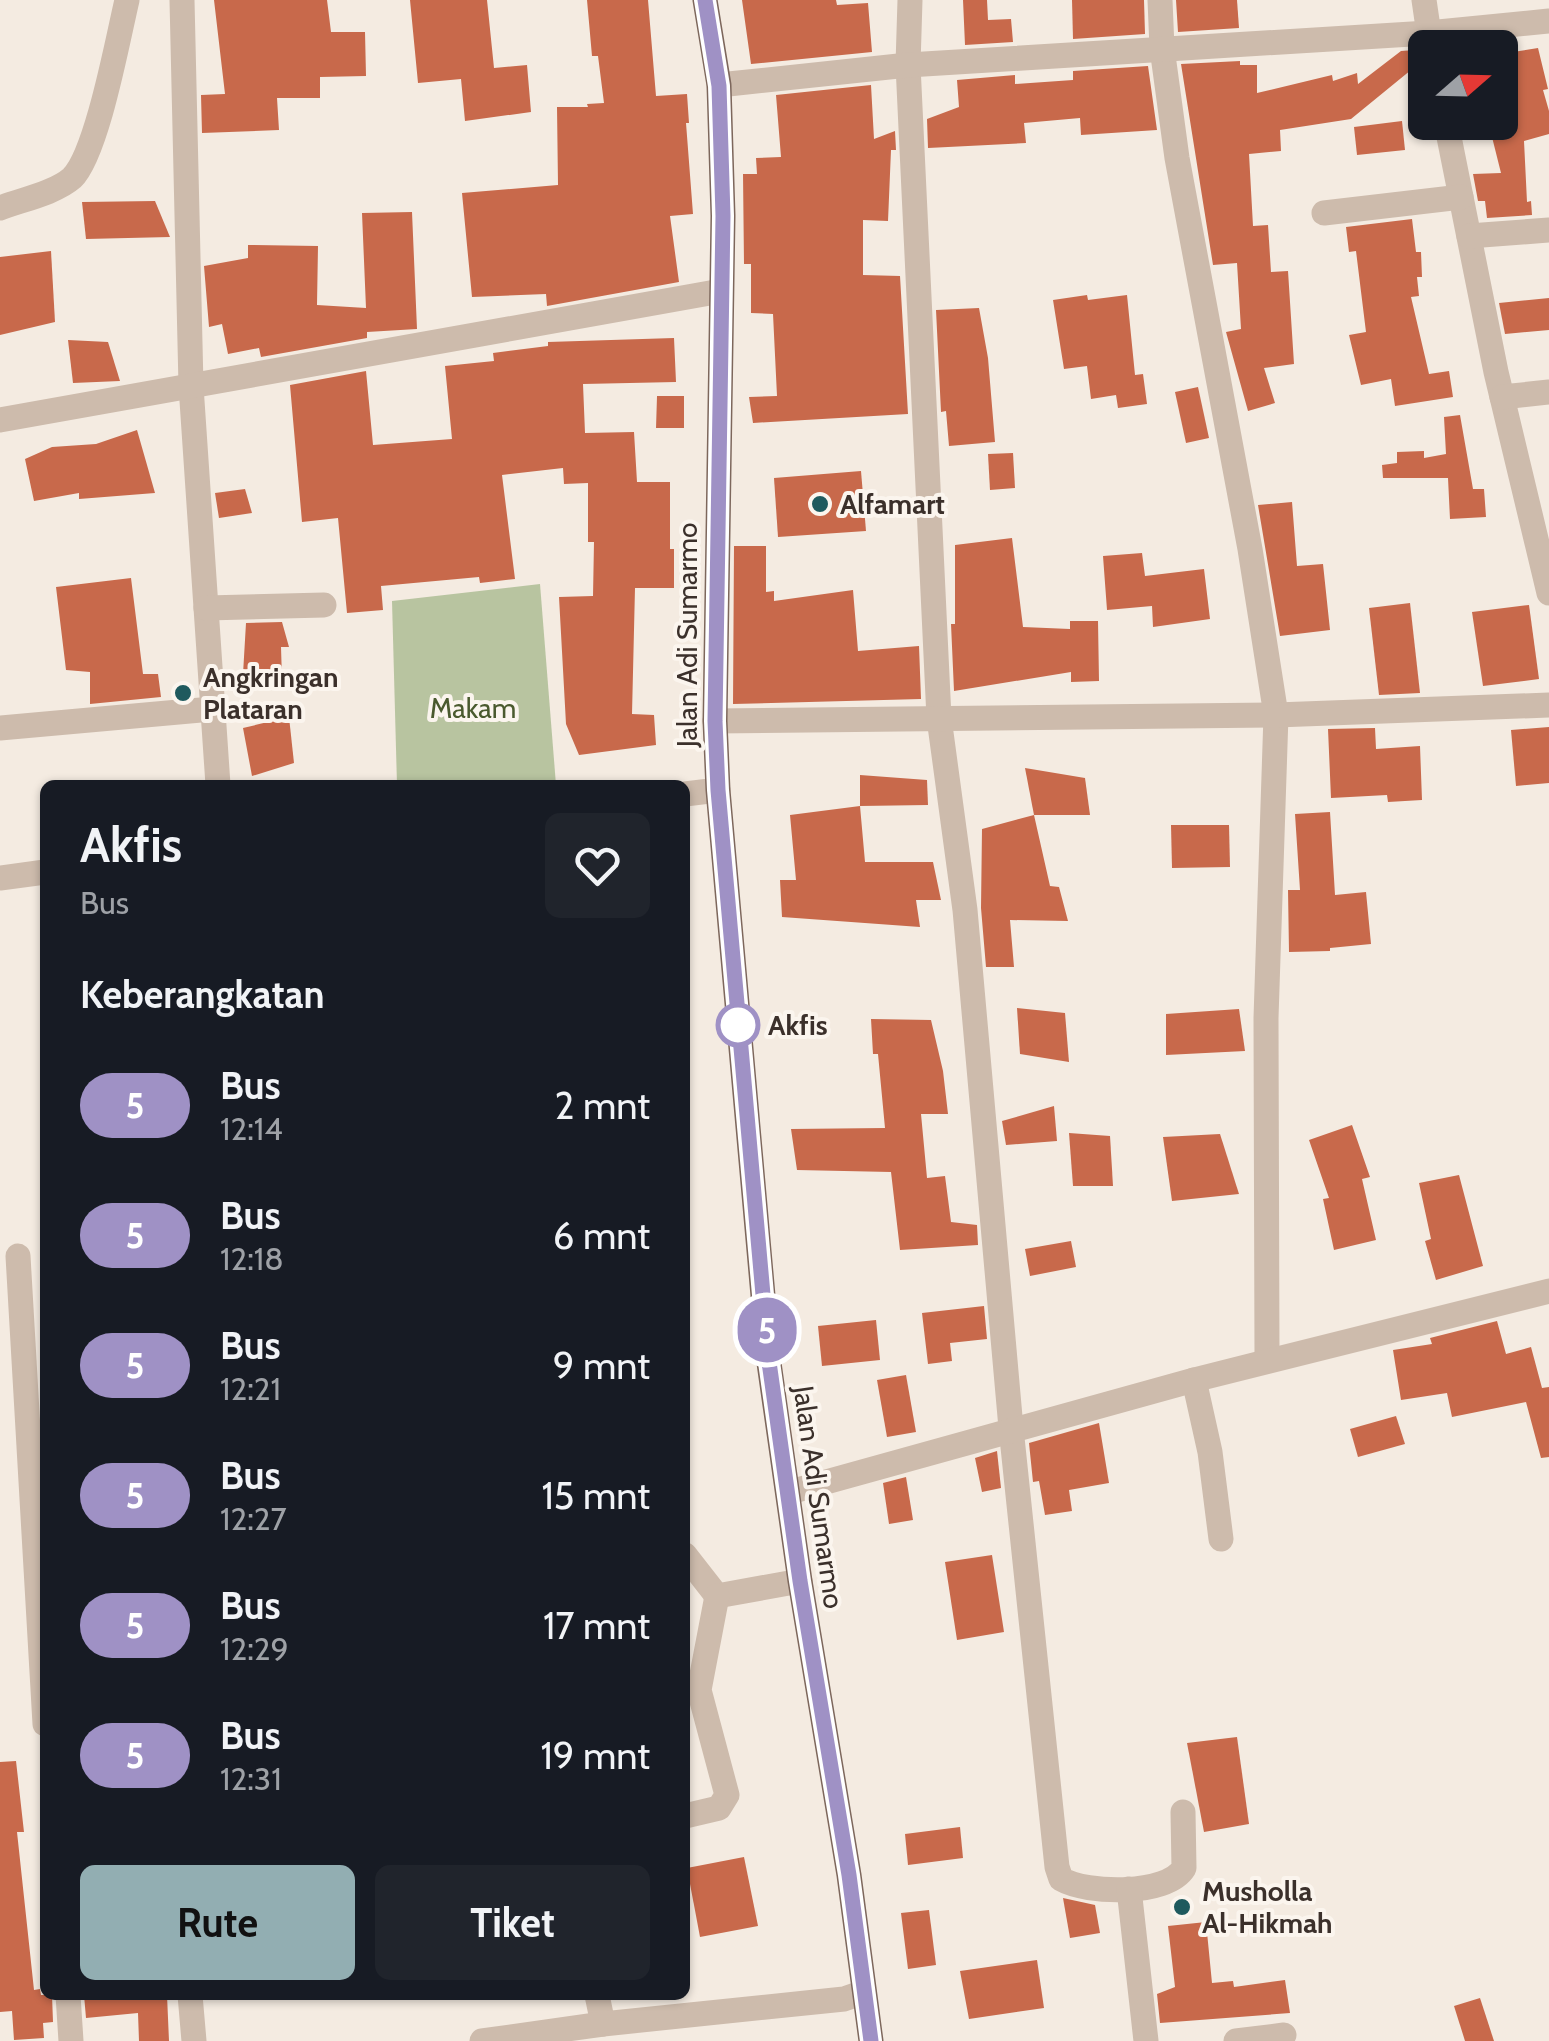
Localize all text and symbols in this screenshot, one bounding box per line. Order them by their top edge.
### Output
north arrow [1408,30,1518,140]
map controls [1408,30,1518,140]
place label: Alfamart [840,487,945,521]
marker: Alfamart [809,493,831,515]
street label: Jalan Adi Sumarmo [670,523,704,748]
place label: Angkringan Plataran [203,660,338,726]
marker: Angkringan Plataran [172,682,194,704]
park label: Makam [430,691,516,725]
button: heart [545,813,650,918]
text: Akfis [80,816,182,874]
text: Bus [80,883,129,922]
text: Keberangkatan [80,971,324,1018]
marker: Akfis [717,1004,759,1046]
place label: Akfis [768,1008,828,1042]
text: Bus [220,1062,281,1109]
text: 2 mnt [554,1082,650,1129]
text: 5 [126,1084,144,1127]
text: 12:14 [220,1109,283,1148]
text: Bus [220,1192,281,1239]
text: 6 mnt [553,1212,650,1259]
text: 5 [126,1214,144,1257]
text: 12:18 [220,1239,284,1278]
line badge: 5 [734,1298,800,1362]
text: 5 [758,1309,776,1352]
text: Bus [220,1322,281,1369]
text: 9 mnt [553,1342,650,1389]
text: 5 [126,1344,144,1387]
text: 12:21 [220,1369,281,1408]
street label: Jalan Adi Sumarmo [786,1382,851,1611]
text: Bus [220,1452,281,1499]
text: 15 mnt [541,1472,650,1519]
text: 5 [126,1474,144,1517]
text: 12:27 [220,1499,287,1538]
text: Bus [220,1582,281,1629]
text: 17 mnt [543,1602,650,1649]
text: 5 [126,1604,144,1647]
text: 12:29 [220,1629,289,1668]
text: Bus [220,1712,281,1759]
text: 19 mnt [540,1732,650,1779]
text: 5 [126,1734,144,1777]
text: 12:31 [220,1759,282,1798]
button: Rute [80,1865,355,1980]
button: Tiket [375,1865,650,1980]
place label: Musholla Al-Hikmah [1202,1874,1333,1940]
marker: Musholla Al-Hikmah [1171,1896,1193,1918]

